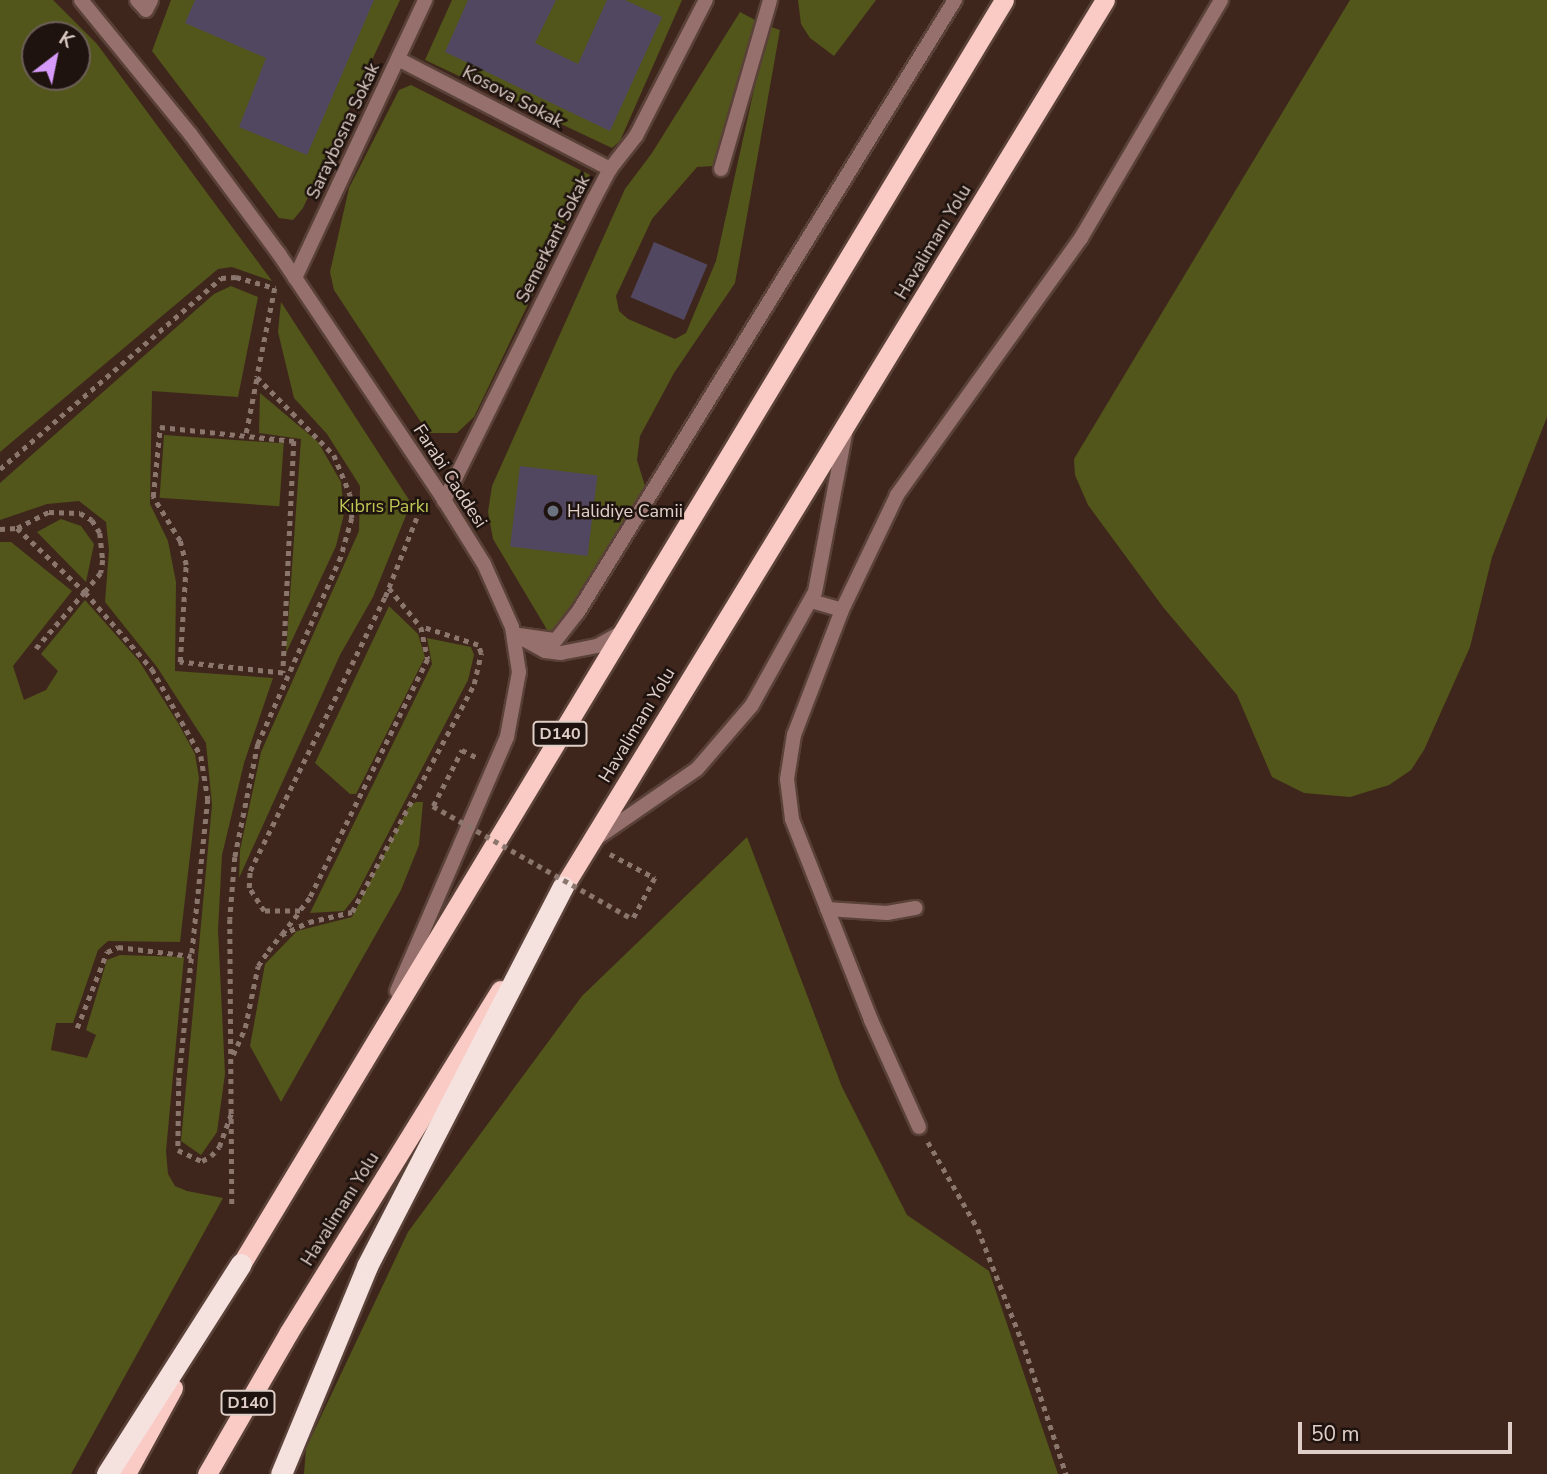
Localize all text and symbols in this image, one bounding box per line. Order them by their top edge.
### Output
north arrow [21,21,91,91]
text: K [54,26,78,54]
street label: Saraybosna Sokak [302,59,384,203]
street label: Kosova Sokak [459,61,567,133]
street label: Semerkant Sokak [512,172,594,306]
street label: Havalimanı Yolu [890,181,976,303]
street label: Farabi Caddesi [409,420,491,532]
park label: Kıbrıs Parkı [339,495,429,517]
place label: Halidiye Camii [567,500,683,522]
marker: Halidiye Camii [545,503,561,519]
street label: Havalimanı Yolu [594,664,680,786]
road number: D140 [532,722,588,747]
street label: Havalimanı Yolu [296,1148,384,1270]
road number: D140 [220,1390,276,1415]
scale bar [1302,1408,1516,1452]
text: 50 m [1311,1420,1360,1448]

